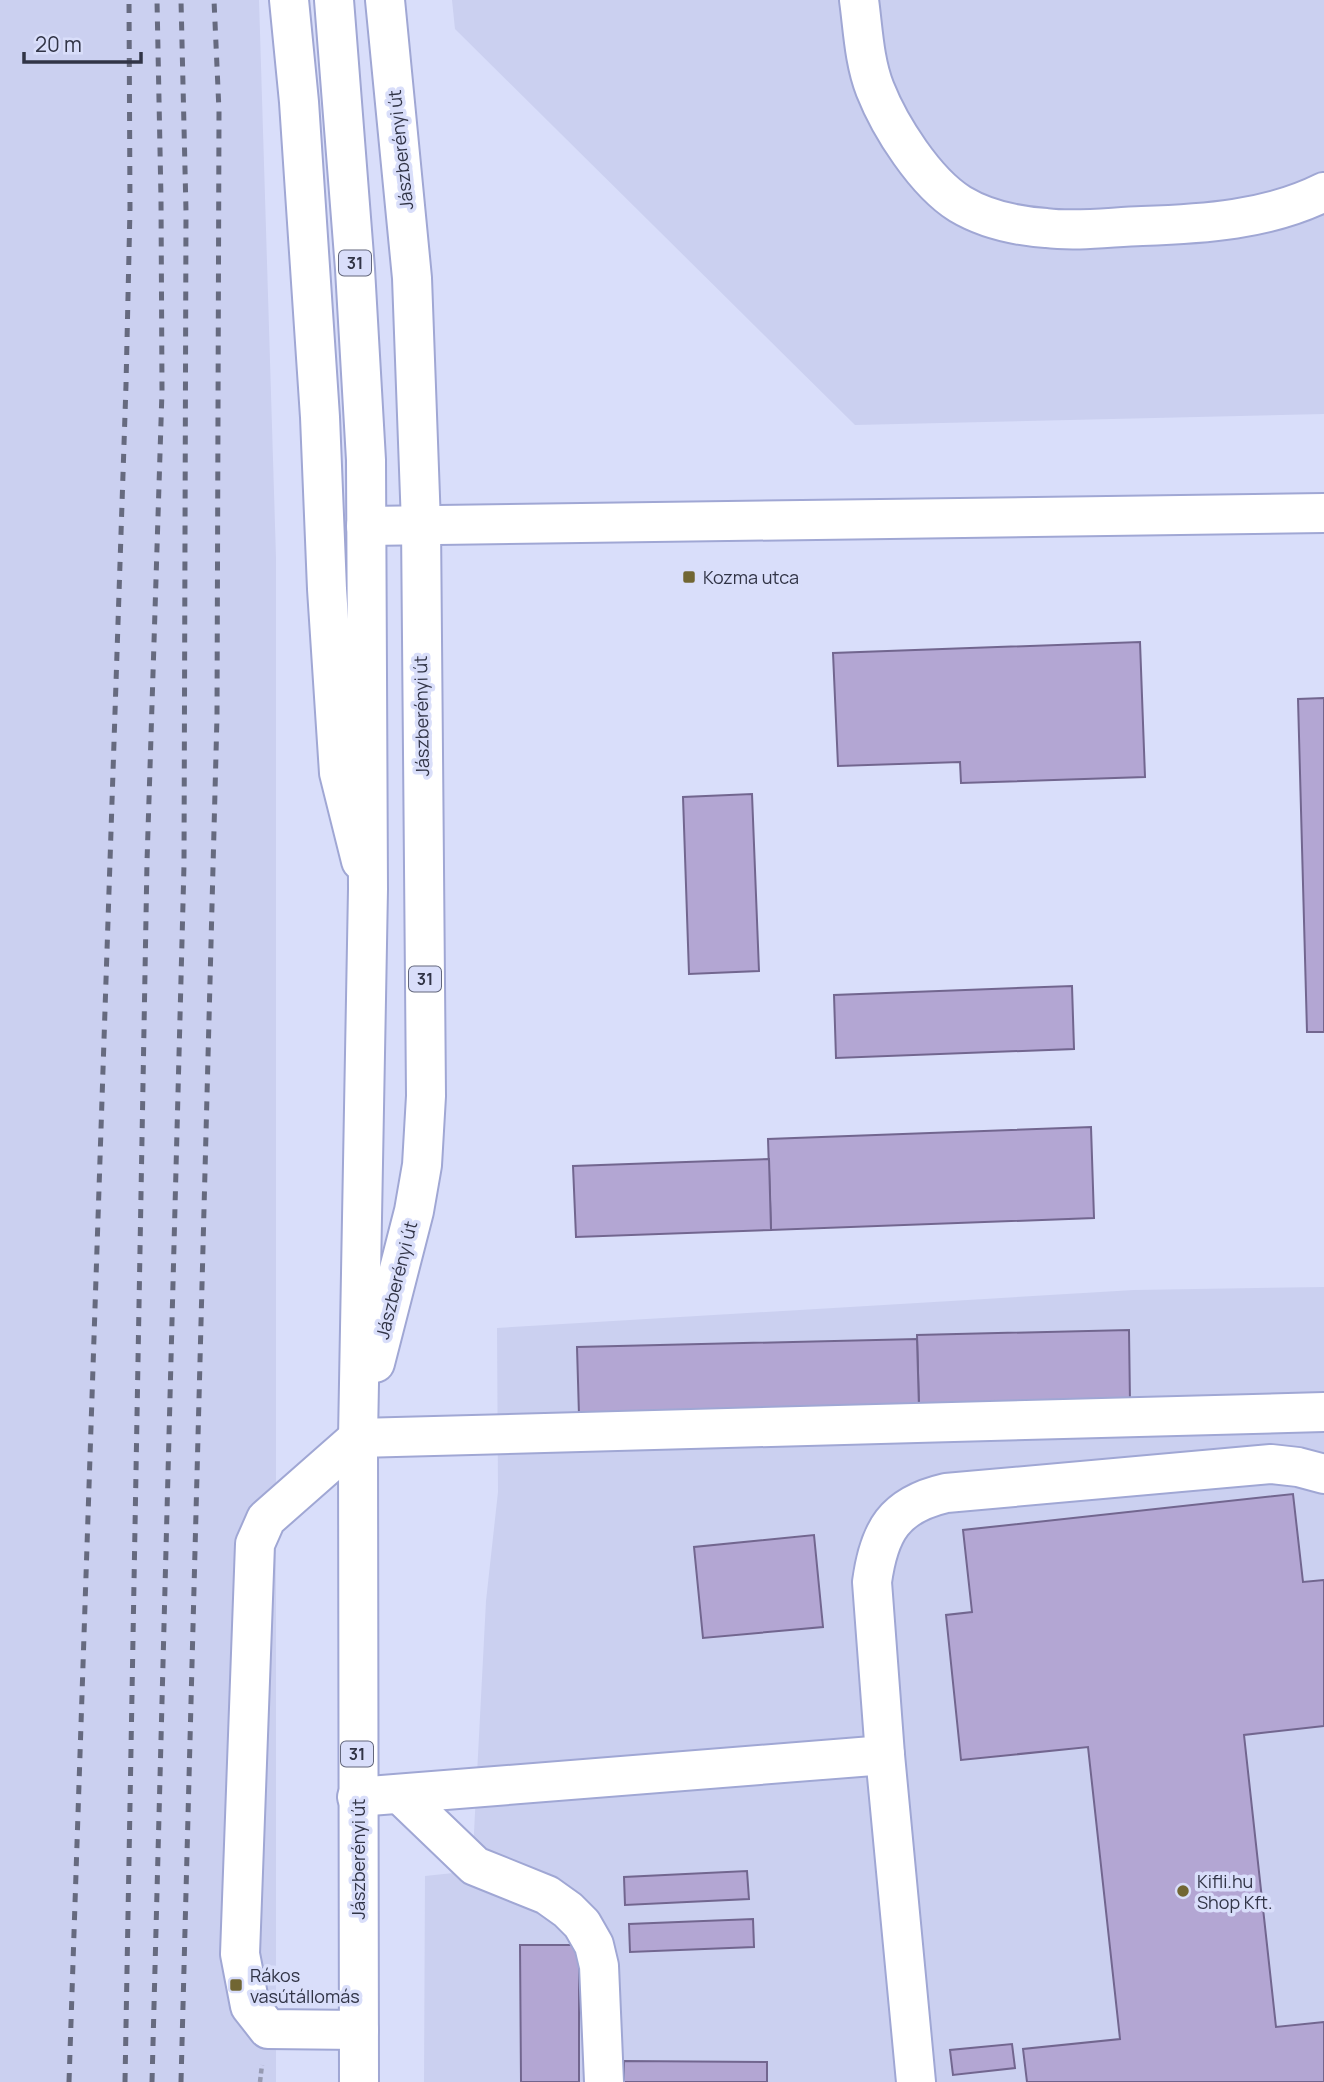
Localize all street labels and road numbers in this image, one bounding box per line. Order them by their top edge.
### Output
street label: Jászberényi út [382,89,418,211]
road number: 31 [339,250,371,276]
street label: Jászberényi út [408,655,434,777]
road number: 31 [409,967,441,992]
street label: Jászberényi út [370,1219,422,1341]
road number: 31 [341,1742,373,1766]
street label: Jászberényi út [346,1799,370,1919]

